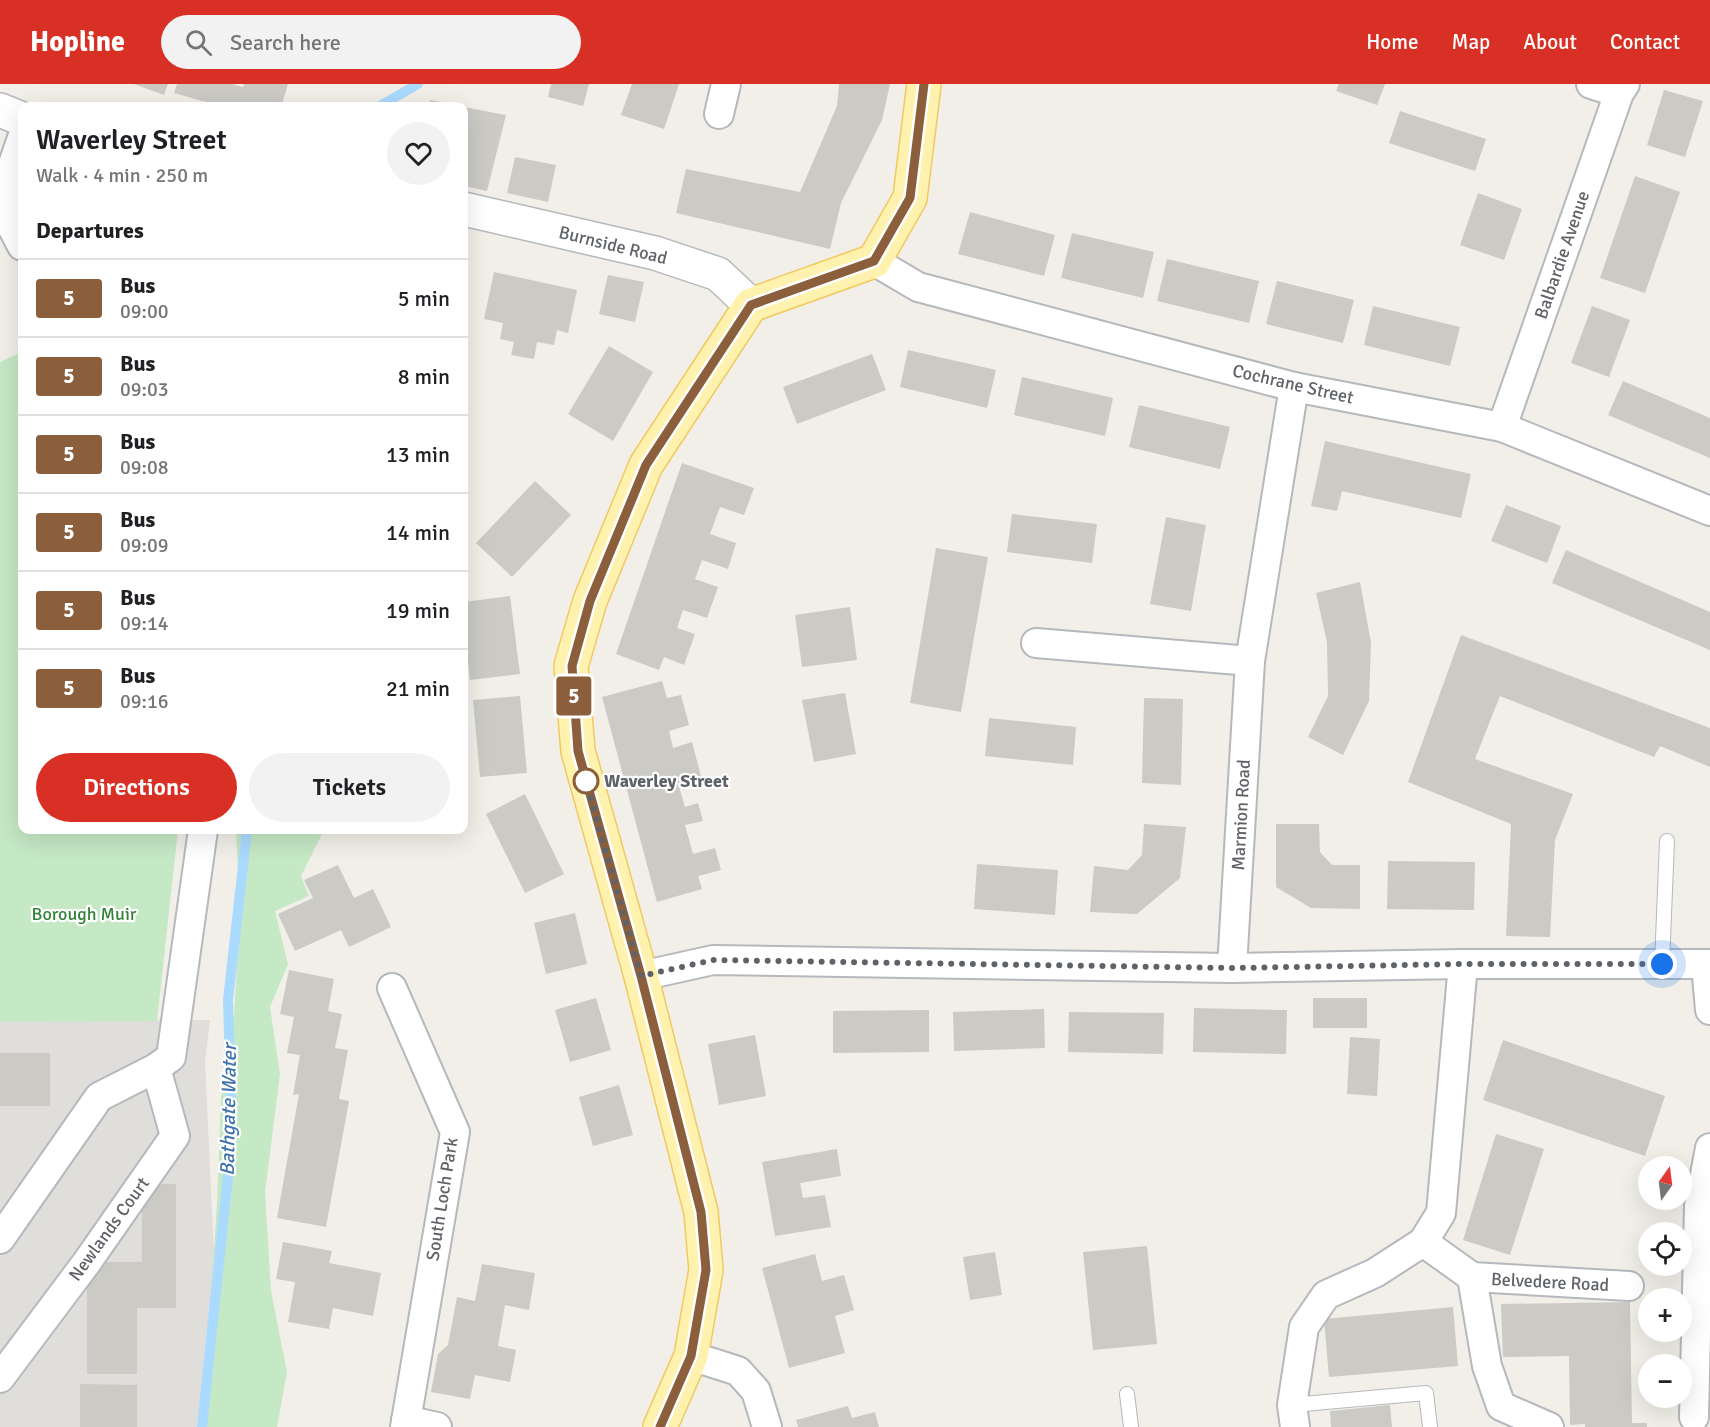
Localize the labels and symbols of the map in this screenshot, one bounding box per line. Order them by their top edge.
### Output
street label: Balbardie Avenue [1530,188,1594,322]
street label: Burnside Road [556,221,670,269]
street label: Cochrane Street [1230,359,1356,409]
line badge: 5 [554,676,594,716]
street label: Marmion Road [1227,759,1255,871]
marker: Waverley Street [573,768,599,794]
place label: Waverley Street [604,770,729,792]
park label: Borough Muir [32,903,137,925]
your location [1647,949,1677,979]
water label: Bathgate Water [215,1041,242,1176]
street label: South Loch Park [421,1136,463,1262]
north arrow [1638,1156,1692,1210]
street label: Newlands Court [64,1173,154,1285]
street label: Belvedere Road [1490,1268,1610,1296]

